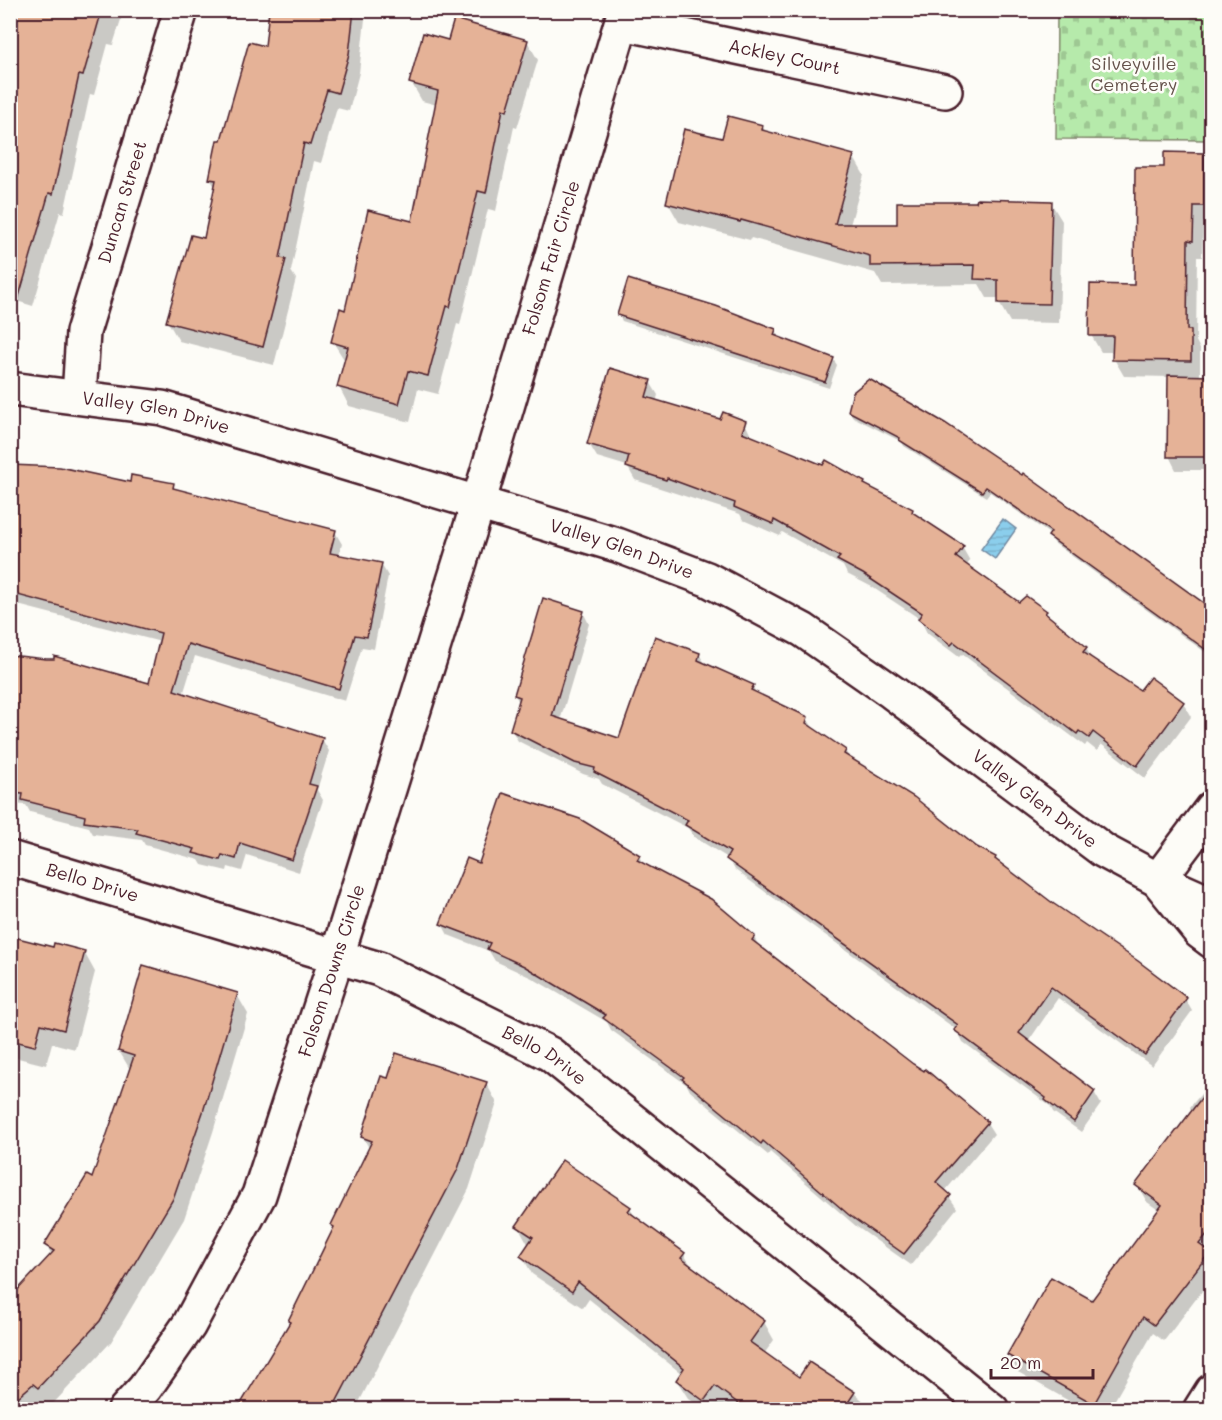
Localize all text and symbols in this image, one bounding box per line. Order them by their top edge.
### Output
street label: Ackley Court [726,33,843,80]
park label: Silveyville Cemetery [1091,51,1177,96]
street label: Duncan Street [92,137,152,266]
street label: Folsom Fair Circle [516,177,585,338]
street label: Valley Glen Drive [81,385,233,439]
street label: Valley Glen Drive [547,512,697,584]
street label: Valley Glen Drive [968,743,1103,853]
street label: Bello Drive [43,857,142,907]
street label: Folsom Downs Circle [292,881,370,1060]
street label: Bello Drive [499,1019,592,1090]
scale bar [991,1342,1093,1380]
text: 20 m [1000,1350,1041,1374]

